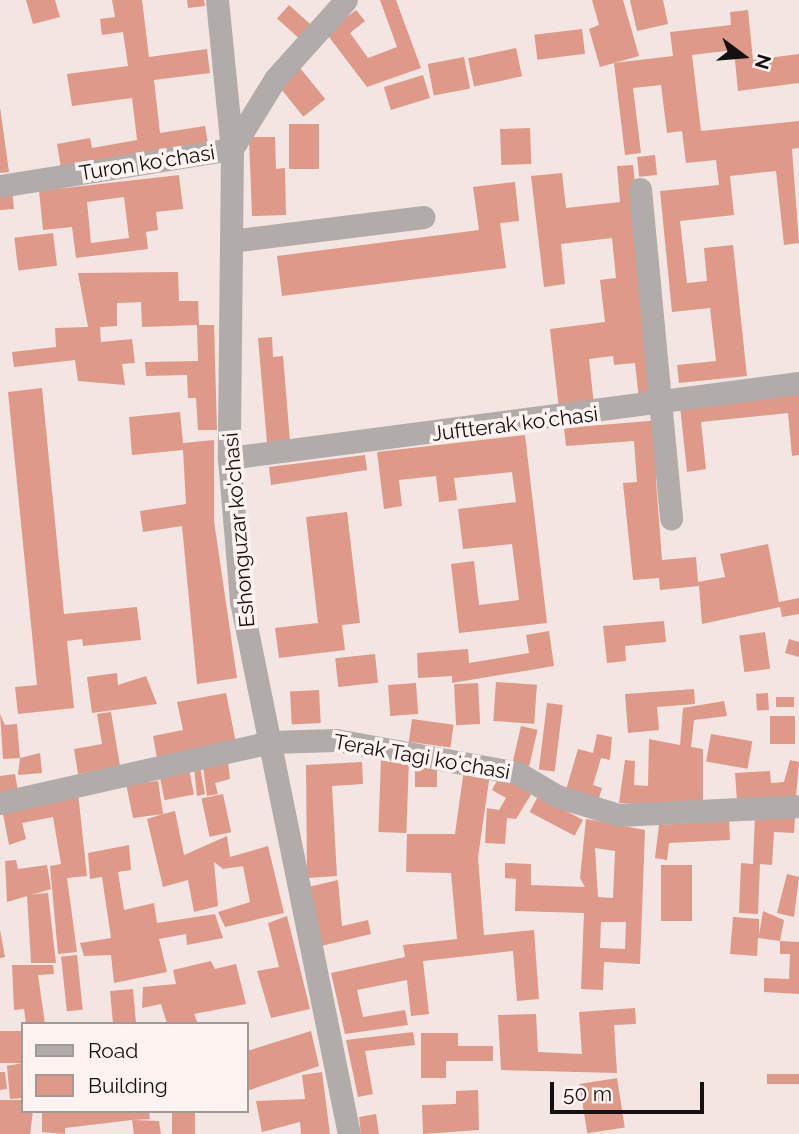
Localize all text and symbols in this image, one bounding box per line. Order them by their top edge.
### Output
north arrow [708,21,778,91]
text: N [751,52,776,72]
street label: Turon koʻchasi [77,140,217,186]
street label: Juftterak koʻchasi [431,401,599,447]
street label: Eshonguzar ko'chasi [218,431,260,629]
street label: Terak Tagi koʻchasi [332,729,512,785]
legend [21,1022,248,1113]
text: Road [88,1038,138,1063]
scale bar [554,1068,708,1112]
text: Building [88,1073,168,1098]
text: 50 m [563,1081,612,1106]

